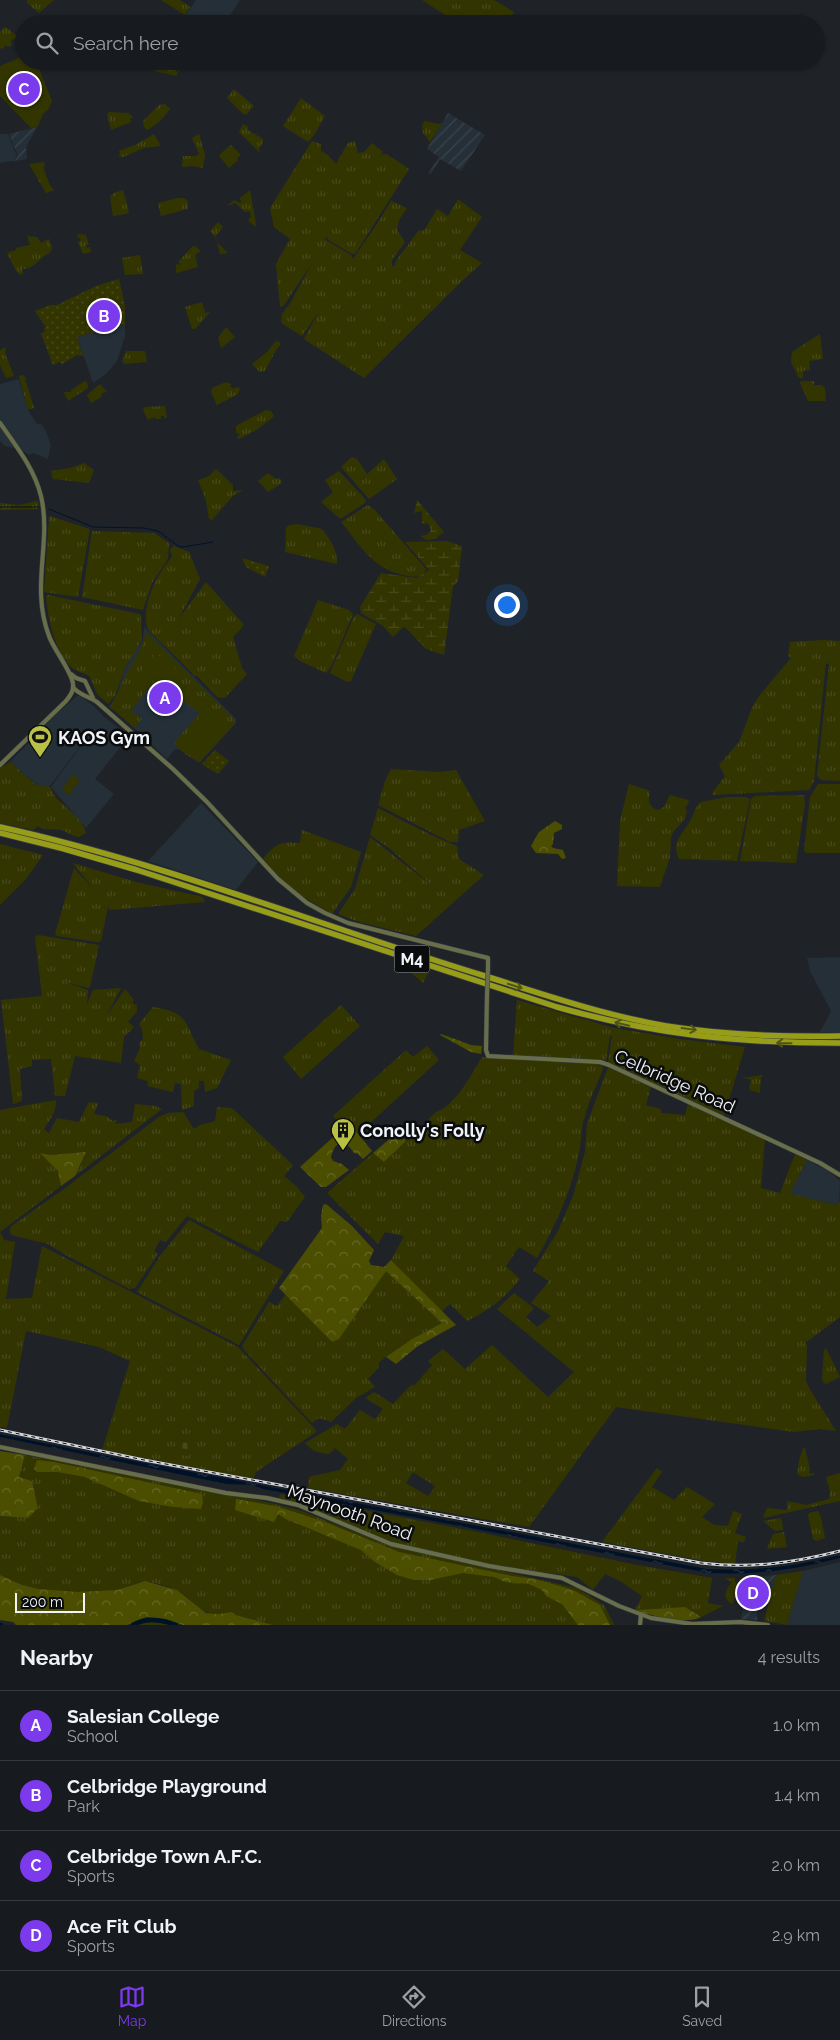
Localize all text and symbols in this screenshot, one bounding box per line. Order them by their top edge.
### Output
search box [15,15,825,70]
icon: search [33,29,61,57]
text: Search here [73,32,179,54]
pin: C [8,70,40,108]
pin: B [88,297,120,335]
your location [494,592,520,618]
pin: A [149,679,181,717]
sports icon: KAOS Gym [27,724,53,758]
place label: KAOS Gym [58,727,150,748]
road number: M4 [394,946,430,972]
one-way arrow [506,981,522,991]
one-way arrow [615,1019,631,1028]
one-way arrow [681,1024,697,1034]
one-way arrow [776,1038,792,1048]
street label: Celbridge Road [611,1045,739,1117]
building icon: Conolly's Folly [330,1117,356,1151]
place label: Conolly's Folly [360,1120,485,1141]
street label: Maynooth Road [285,1480,415,1544]
pin: D [737,1574,769,1612]
scale bar [15,1590,85,1613]
text: 200 m [22,1594,63,1610]
text: Nearby [20,1645,93,1670]
text: 4 results [758,1648,820,1667]
text: Salesian College [67,1705,219,1727]
text: A [31,1716,41,1735]
text: 1.0 km [773,1716,820,1735]
text: School [67,1727,118,1746]
text: Celbridge Playground [67,1775,267,1797]
text: B [31,1786,41,1805]
text: 1.4 km [774,1786,820,1805]
text: Park [67,1797,100,1816]
text: Celbridge Town A.F.C. [67,1845,262,1867]
text: C [31,1856,41,1875]
text: 2.0 km [772,1856,820,1875]
text: Sports [67,1867,115,1886]
text: Ace Fit Club [67,1915,176,1937]
text: D [30,1926,42,1945]
text: 2.9 km [772,1926,820,1945]
text: Sports [67,1937,115,1956]
tab: Map [118,1983,146,2029]
tab: Directions [382,1983,447,2029]
tab: Saved [682,1983,722,2029]

